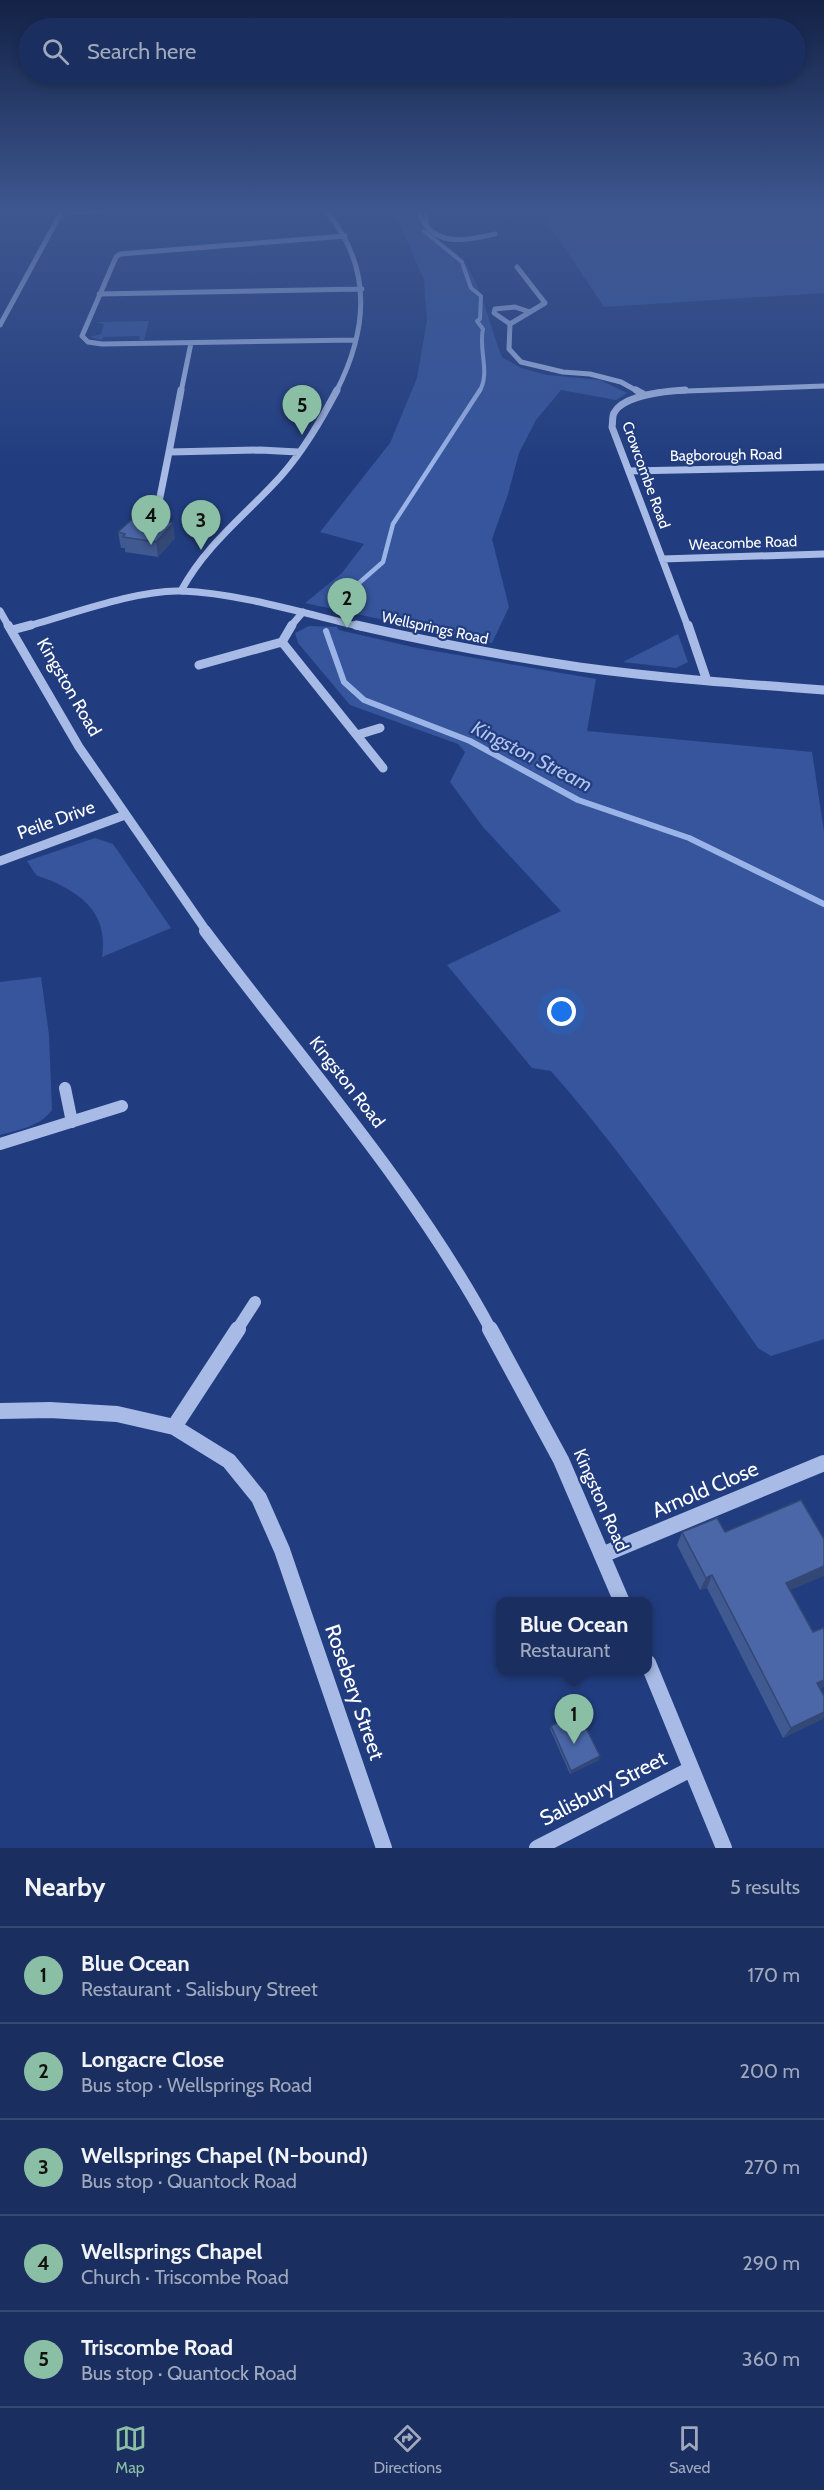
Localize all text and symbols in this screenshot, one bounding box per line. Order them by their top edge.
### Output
search box [18,18,806,84]
icon: search [39,35,72,68]
text: Search here [87,38,196,65]
pin: 5 [282,386,322,435]
street label: Crowcombe Road [618,419,674,531]
street label: Bagborough Road [670,445,782,465]
pin: 4 [132,496,170,545]
pin: 3 [182,500,220,550]
street label: Weacombe Road [688,532,798,554]
pin: 2 [328,578,366,628]
street label: Wellsprings Road [380,608,490,648]
street label: Kingston Road [32,634,106,740]
water label: Kingston Stream [468,715,596,797]
street label: Peile Drive [14,796,98,844]
your location [547,997,576,1026]
street label: Kingston Road [304,1032,390,1132]
street label: Kingston Road [569,1445,633,1555]
street label: Arnold Close [648,1455,762,1523]
popup [496,1597,652,1675]
text: Blue Ocean [520,1611,628,1638]
street label: Rosebery Street [320,1621,390,1763]
text: Restaurant [520,1638,610,1662]
pin: 1 [554,1694,594,1744]
street label: Salisbury Street [535,1745,671,1831]
text: Nearby [24,1871,105,1903]
text: 5 results [730,1875,800,1899]
text: Blue Ocean [81,1950,190,1977]
text: 1 [40,1963,47,1987]
text: 170 m [748,1963,800,1987]
text: Restaurant · Salisbury Street [81,1977,318,2001]
text: Longacre Close [81,2046,224,2073]
text: 2 [38,2059,49,2083]
text: 200 m [740,2059,800,2083]
text: Bus stop · Wellsprings Road [81,2073,312,2097]
text: Wellsprings Chapel (N-bound) [81,2142,368,2169]
text: 3 [38,2155,49,2179]
text: 270 m [744,2155,800,2179]
text: Bus stop · Quantock Road [81,2169,297,2193]
text: Wellsprings Chapel [81,2238,262,2265]
text: 4 [37,2251,50,2275]
text: 290 m [742,2251,800,2275]
text: Church · Triscombe Road [81,2265,289,2289]
text: Triscombe Road [81,2334,233,2361]
text: 5 [38,2347,49,2371]
text: 360 m [742,2347,800,2371]
text: Bus stop · Quantock Road [81,2361,297,2385]
tab: Map [114,2422,147,2477]
tab: Directions [374,2422,442,2477]
tab: Saved [669,2422,710,2477]

